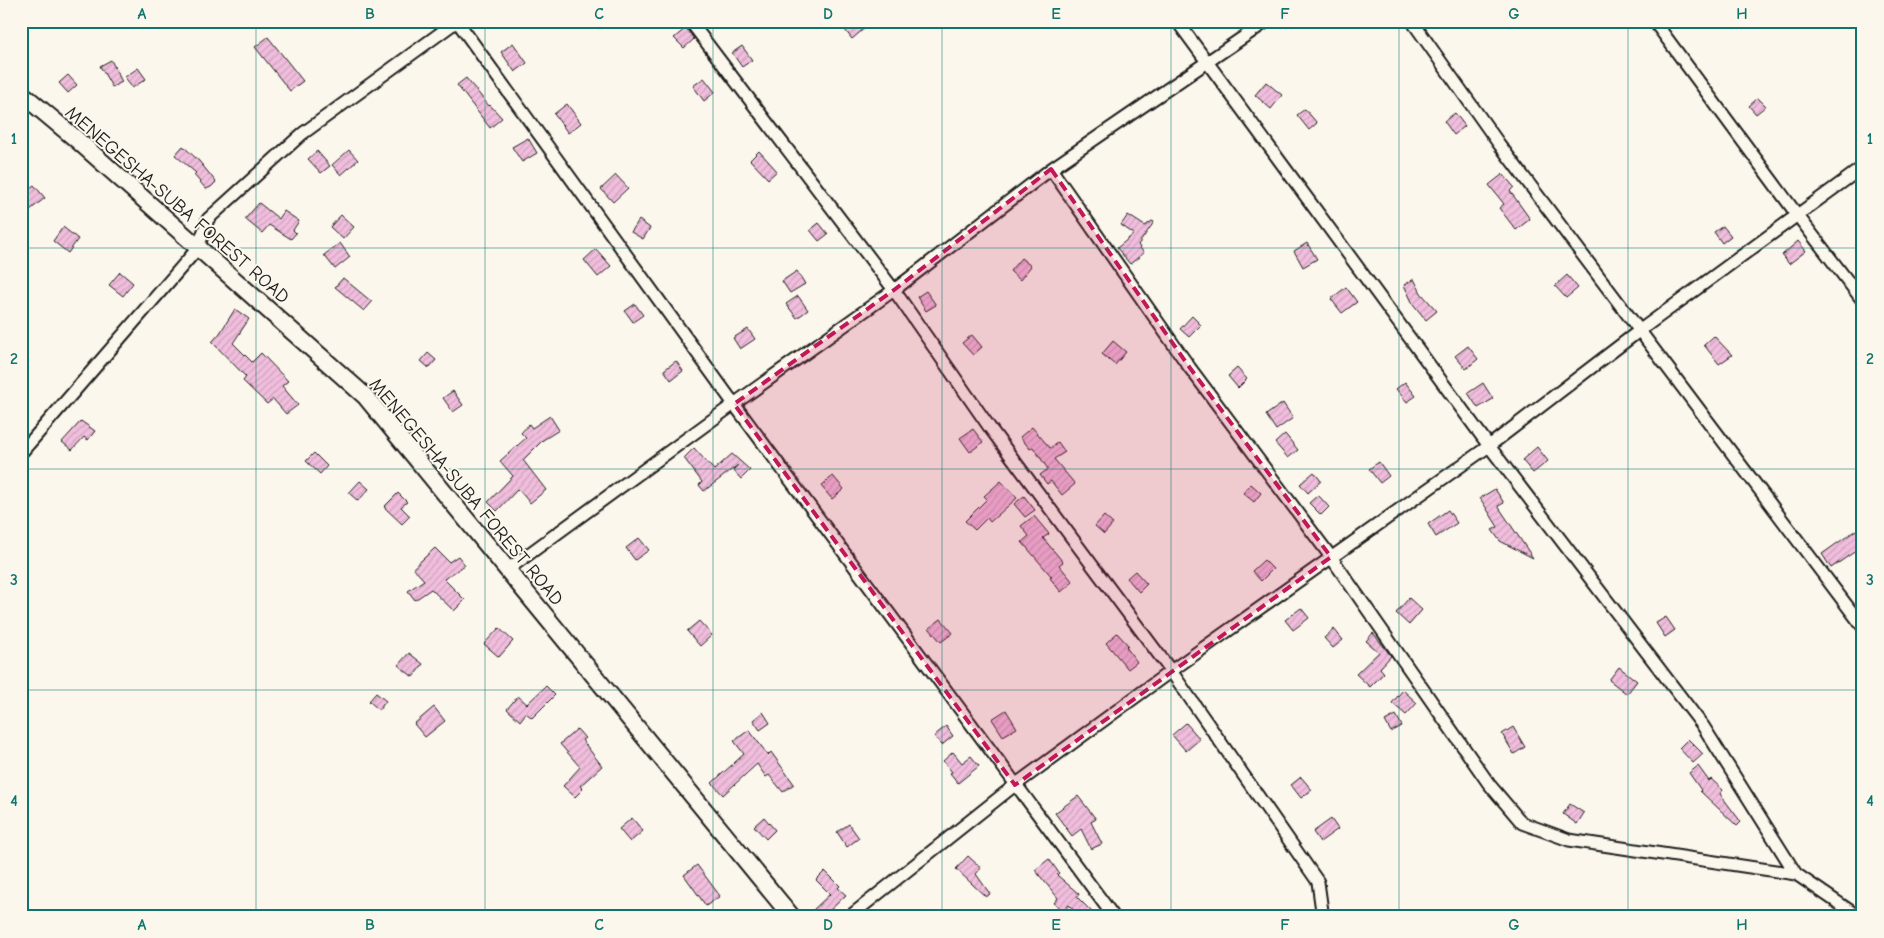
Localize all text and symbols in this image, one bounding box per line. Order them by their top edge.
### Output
text: A [138,5,147,23]
text: B [365,5,375,23]
text: C [594,5,604,23]
text: D [823,5,833,23]
text: E [1051,5,1061,23]
text: F [1280,5,1290,23]
text: G [1508,5,1520,23]
text: H [1736,5,1748,23]
street label: MENEGESHA-SUBA FOREST ROAD [61,101,294,308]
text: 1 [11,130,17,148]
text: 1 [1867,130,1873,148]
text: 2 [10,350,18,368]
text: 2 [1866,350,1874,368]
street label: MENEGESHA-SUBA FOREST ROAD [365,374,568,610]
text: 3 [10,571,18,589]
text: 3 [1866,571,1874,589]
text: 4 [10,792,18,810]
text: 4 [1866,792,1874,810]
text: A [138,916,147,934]
text: B [365,916,375,934]
text: C [594,916,604,934]
text: D [823,916,833,934]
text: E [1051,916,1061,934]
text: F [1280,916,1290,934]
text: G [1508,916,1520,934]
text: H [1736,916,1748,934]

